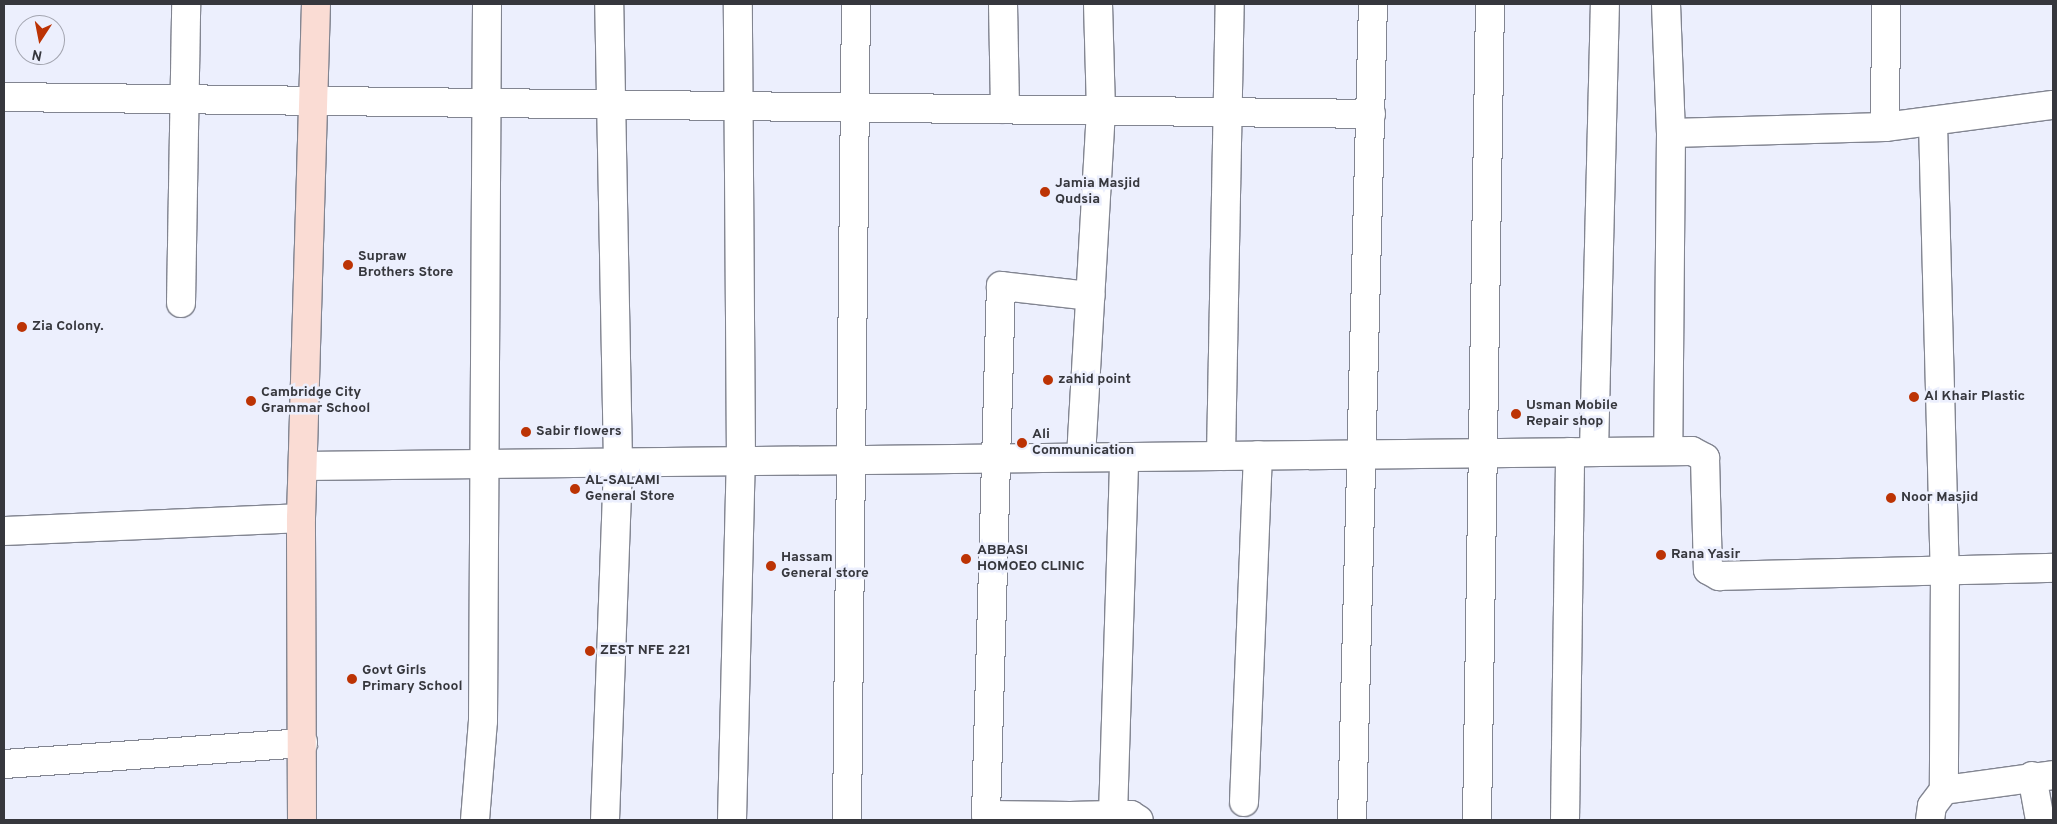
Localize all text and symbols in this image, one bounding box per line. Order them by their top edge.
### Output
north arrow [15,15,65,65]
text: N [31,45,44,64]
place label: Jamia Masjid Qudsia [1055,176,1140,208]
marker: Jamia Masjid Qudsia [1039,186,1051,198]
place label: Supraw Brothers Store [358,249,453,282]
marker: Supraw Brothers Store [342,259,354,271]
place label: Zia Colony. [32,319,104,335]
marker: Zia Colony. [16,321,28,333]
place label: zahid point [1058,372,1131,388]
marker: zahid point [1042,374,1054,386]
place label: Cambridge City Grammar School [261,385,370,418]
place label: Al Khair Plastic [1924,389,2025,405]
marker: Al Khair Plastic [1908,391,1920,403]
marker: Cambridge City Grammar School [245,395,257,407]
place label: Usman Mobile Repair shop [1526,398,1618,431]
marker: Usman Mobile Repair shop [1510,408,1522,420]
place label: Sabir flowers [536,424,622,440]
marker: Sabir flowers [520,426,532,438]
place label: Ali Communication [1032,427,1134,460]
marker: Ali Communication [1016,437,1028,449]
place label: AL-SALAMI General Store [585,473,675,506]
marker: AL-SALAMI General Store [569,483,581,495]
place label: Noor Masjid [1901,490,1978,506]
marker: Noor Masjid [1885,492,1897,504]
place label: ABBASI HOMOEO CLINIC [977,543,1085,576]
place label: Rana Yasir [1671,547,1741,563]
marker: Rana Yasir [1655,549,1667,561]
place label: Hassam General store [781,550,869,582]
marker: ABBASI HOMOEO CLINIC [959,552,973,566]
marker: Hassam General store [765,560,777,572]
place label: ZEST NFE 221 [600,643,691,659]
marker: ZEST NFE 221 [584,645,596,657]
place label: Govt Girls Primary School [362,663,463,696]
marker: Govt Girls Primary School [346,673,358,685]

